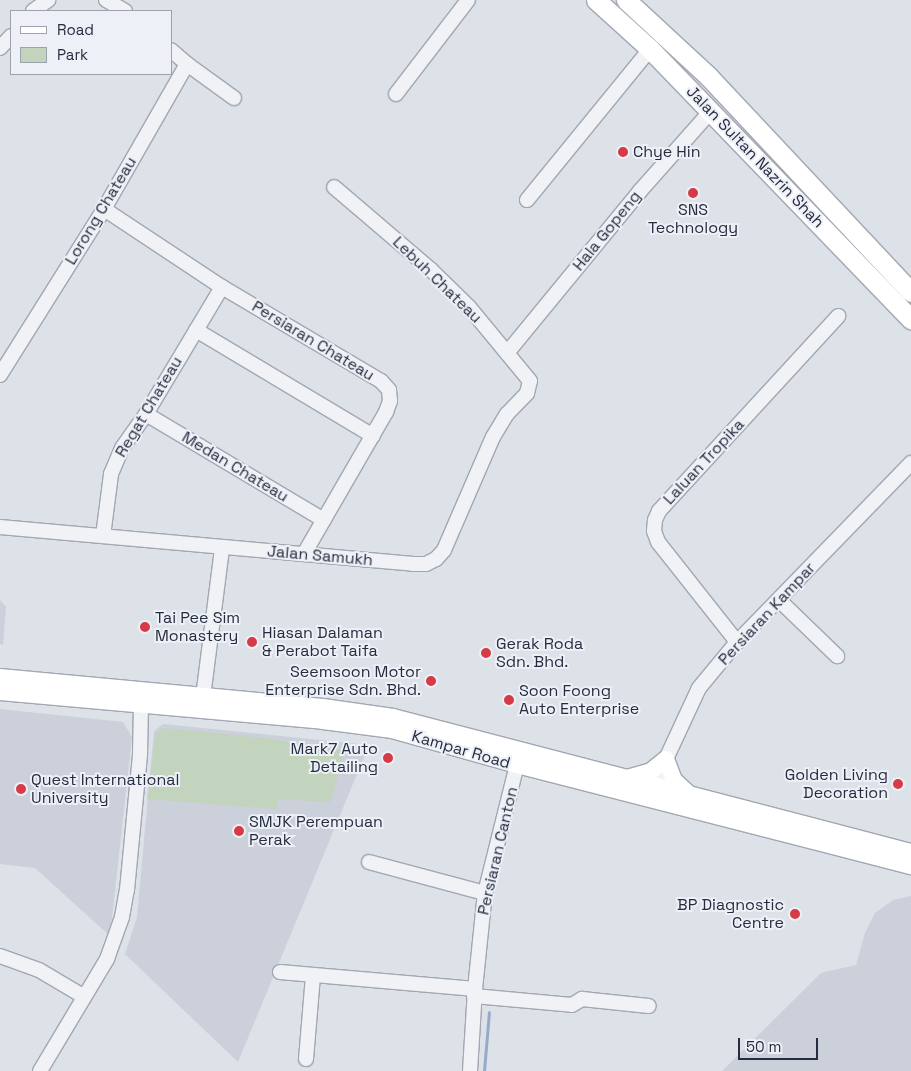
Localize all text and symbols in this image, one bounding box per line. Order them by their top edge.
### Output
legend [10,10,172,75]
text: Road [57,20,94,39]
text: Park [57,45,88,64]
street label: Jalan Sultan Nazrin Shah [682,82,828,232]
place label: Chye Hin [633,142,701,162]
marker: Chye Hin [617,146,629,158]
street label: Lorong Chateau [61,154,141,268]
street label: Hala Gopeng [569,187,645,275]
marker: SNS Technology [687,187,699,199]
place label: SNS Technology [648,200,738,238]
street label: Lebuh Chateau [389,233,485,327]
street label: Persiaran Chateau [248,297,378,385]
street label: Regat Chateau [111,353,187,461]
street label: Laluan Tropika [659,415,749,509]
street label: Medan Chateau [178,428,292,506]
street label: Jalan Samukh [266,542,374,570]
street label: Persiaran Kampar [714,559,820,669]
place label: Tai Pee Sim Monastery [155,608,240,646]
marker: Tai Pee Sim Monastery [139,621,151,633]
place label: Hiasan Dalaman & Perabot Taifa [262,623,383,661]
place label: Gerak Roda Sdn. Bhd. [496,634,583,672]
marker: Hiasan Dalaman & Perabot Taifa [246,636,258,648]
marker: Gerak Roda Sdn. Bhd. [480,647,492,659]
place label: Seemsoon Motor Enterprise Sdn. Bhd. [265,662,421,700]
marker: Seemsoon Motor Enterprise Sdn. Bhd. [425,675,437,687]
place label: Soon Foong Auto Enterprise [519,681,639,719]
marker: Soon Foong Auto Enterprise [503,694,515,706]
street label: Kampar Road [410,727,512,773]
place label: Mark7 Auto Detailing [290,739,378,777]
marker: Mark7 Auto Detailing [382,752,394,764]
place label: Golden Living Decoration [785,765,888,803]
place label: Quest International University [31,770,179,808]
marker: Golden Living Decoration [892,778,904,790]
marker: Quest International University [15,783,27,795]
street label: Persiaran Canton [474,785,522,917]
place label: SMJK Perempuan Perak [249,812,383,850]
marker: SMJK Perempuan Perak [233,825,245,837]
place label: BP Diagnostic Centre [677,895,784,933]
marker: BP Diagnostic Centre [788,907,802,921]
scale bar [741,1028,821,1060]
text: 50 m [746,1037,781,1056]

